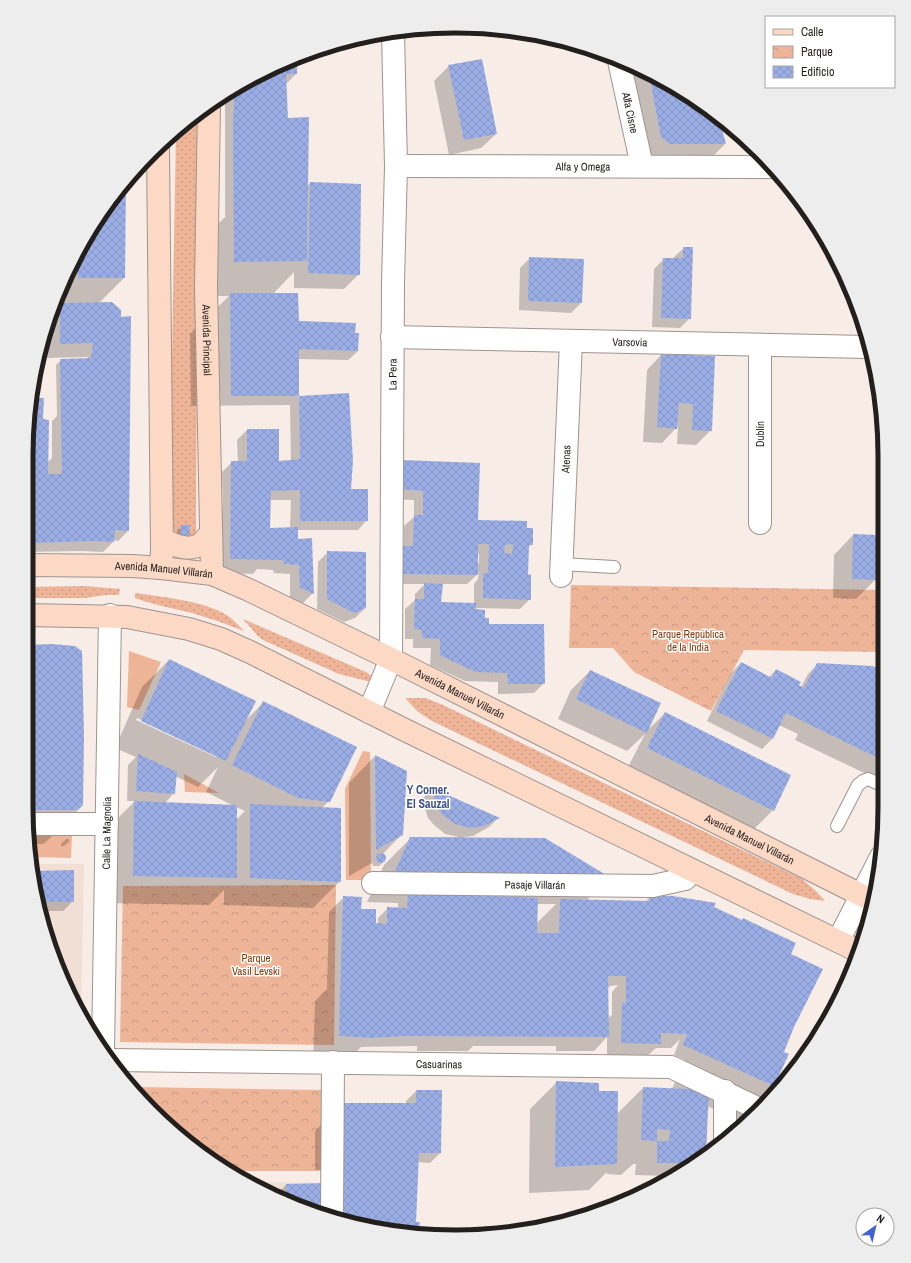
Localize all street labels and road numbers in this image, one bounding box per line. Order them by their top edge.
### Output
street label: Alfa Cisne [619,90,642,135]
street label: Alfa y Omega [555,159,610,174]
street label: Avenida Principal [199,303,215,376]
street label: Varsovia [612,335,648,349]
street label: La Pera [385,359,400,390]
street label: Dublín [753,421,767,447]
street label: Atenas [558,444,574,474]
street label: Avenida Manuel Villarán [114,559,214,581]
street label: Avenida Manuel Villarán [412,665,507,722]
street label: Calle La Magnolia [99,796,114,870]
street label: Avenida Manuel Villarán [702,810,797,867]
street label: Pasaje Villarán [505,877,565,892]
street label: Casuarinas [416,1057,463,1071]

